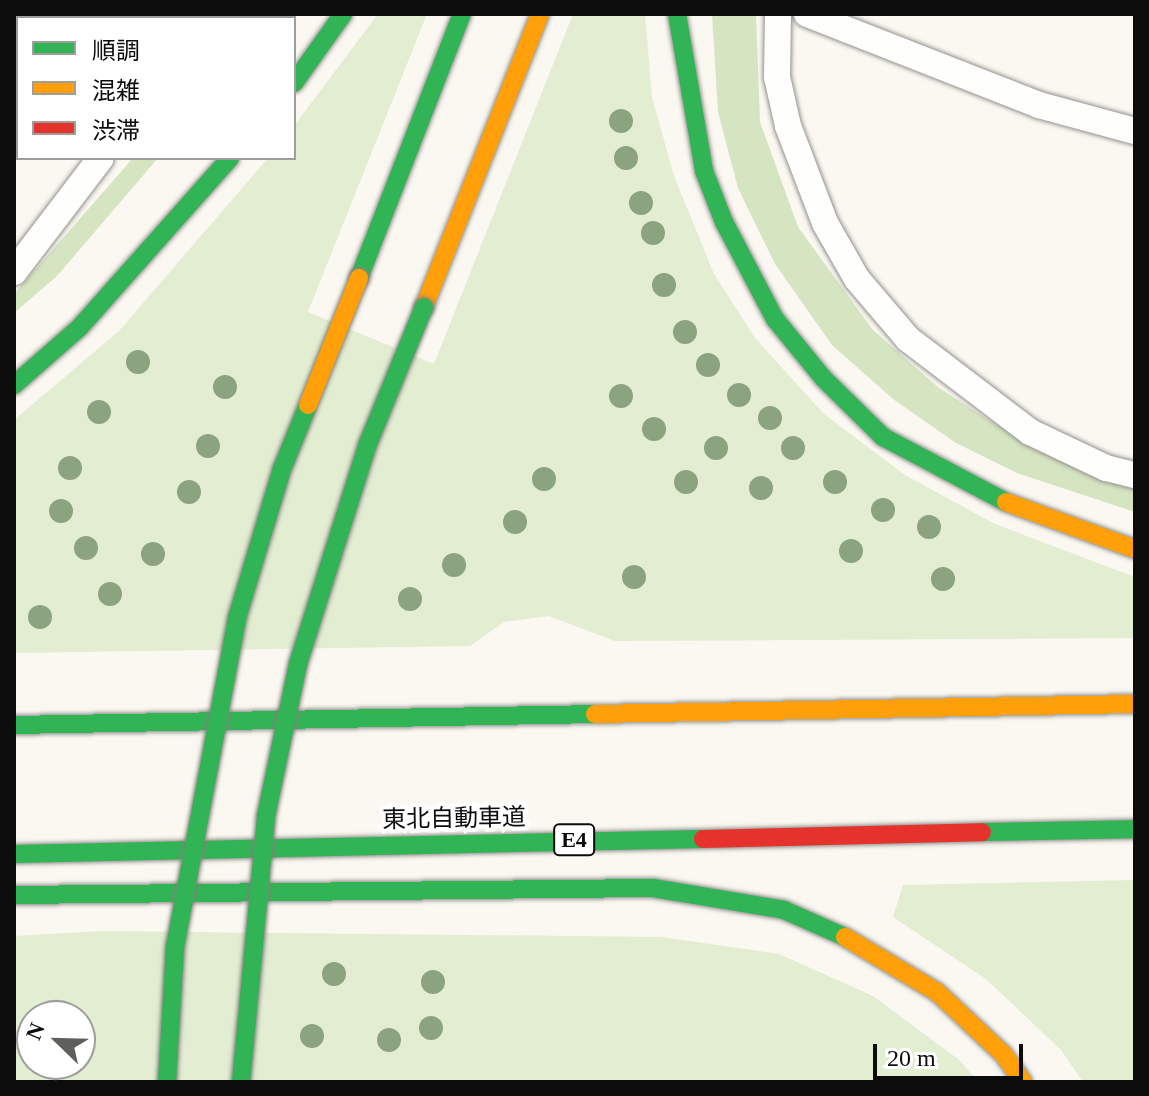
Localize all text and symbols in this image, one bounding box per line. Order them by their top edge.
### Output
legend [16,16,296,160]
text: 順調 [92,38,140,64]
text: 混雑 [92,78,140,104]
text: 渋滞 [92,118,140,144]
street label: 東北自動車道 [382,803,526,835]
road number: E4 [552,822,596,858]
north arrow [16,1000,96,1080]
text: N [21,1019,50,1043]
scale bar [877,1028,1027,1078]
text: 20 m [887,1045,936,1071]

